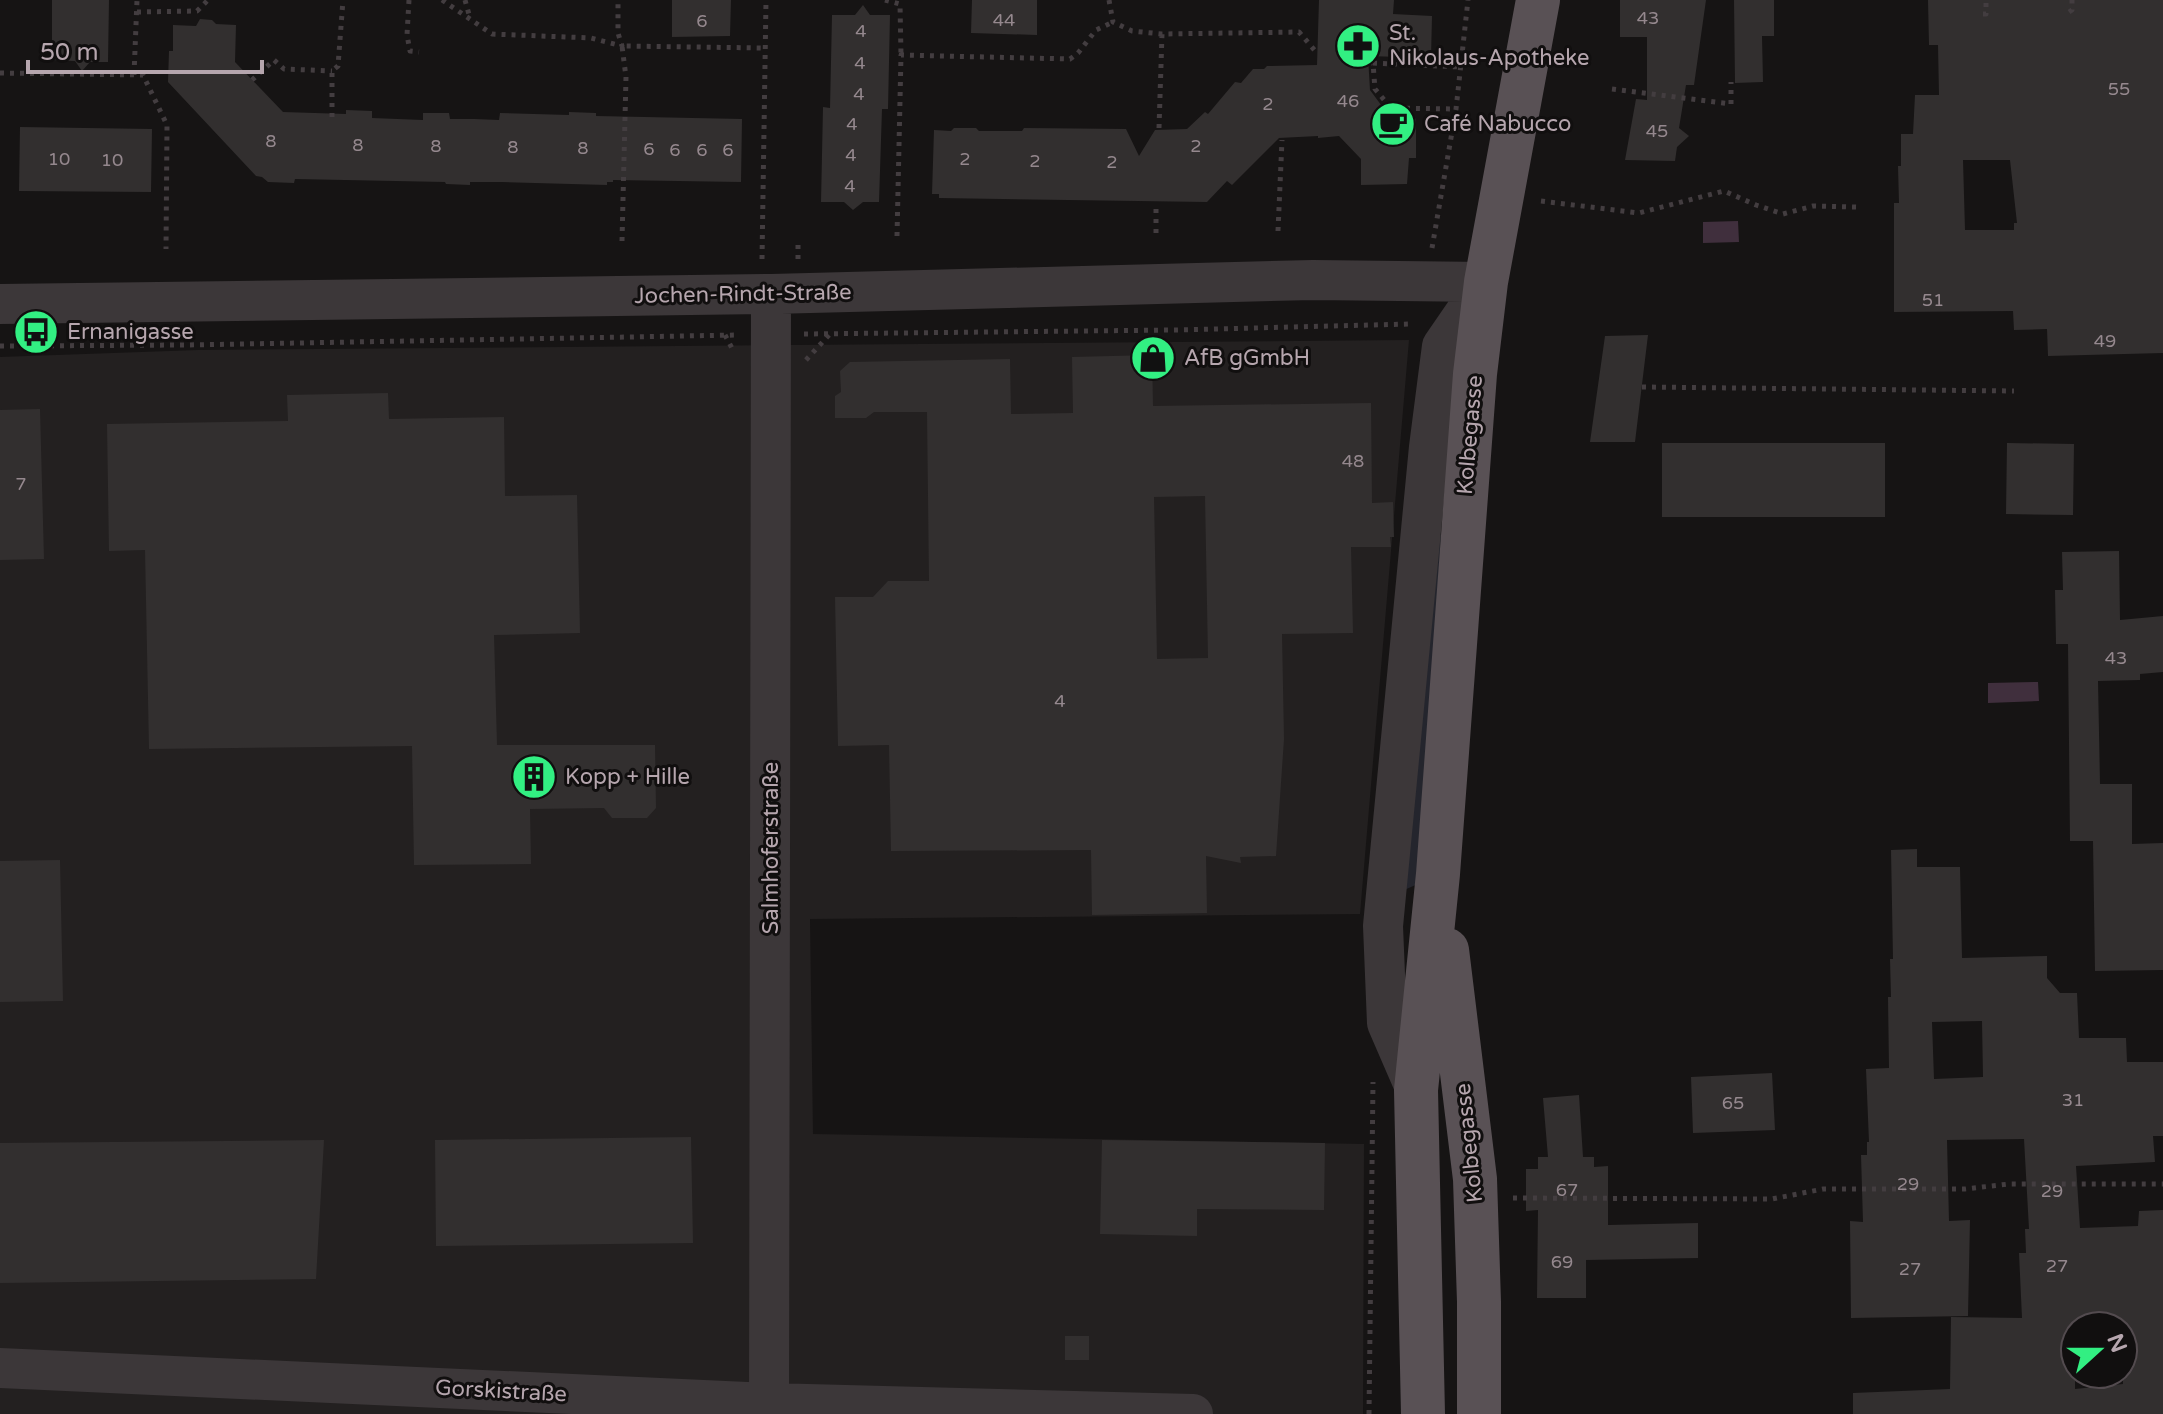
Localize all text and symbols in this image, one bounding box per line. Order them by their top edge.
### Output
house number: 43 [1637,7,1659,29]
house number: 44 [993,9,1015,31]
house number: 6 [696,10,708,32]
house number: 4 [855,20,867,42]
place label: St. Nikolaus-Apotheke [1389,20,1589,71]
pharmacy icon: St. Nikolaus-Apotheke [1334,22,1382,70]
scale bar [28,24,262,74]
text: 50 m [40,38,98,67]
house number: 4 [854,52,866,74]
house number: 55 [2108,78,2130,100]
house number: 4 [853,83,865,105]
house number: 46 [1337,90,1359,112]
house number: 2 [1262,93,1274,115]
cafe icon: Café Nabucco [1369,100,1417,148]
place label: Café Nabucco [1424,111,1571,137]
house number: 4 [846,113,858,135]
house number: 45 [1646,120,1668,142]
house number: 8 [265,130,277,152]
house number: 8 [352,134,364,156]
house number: 8 [430,135,442,157]
house number: 2 [1190,135,1202,157]
house number: 8 [507,136,519,158]
house number: 8 [577,137,589,159]
house number: 6 [643,138,655,160]
house number: 6 [669,139,681,161]
house number: 6 [696,139,708,161]
house number: 6 [722,139,734,161]
house number: 4 [845,144,857,166]
house number: 10 [48,148,70,170]
house number: 2 [959,148,971,170]
house number: 10 [101,149,123,171]
house number: 2 [1029,150,1041,172]
house number: 2 [1106,151,1118,173]
house number: 4 [844,175,856,197]
street label: Jochen-Rindt-Straße [634,279,852,309]
house number: 51 [1922,289,1944,311]
bus stop icon: Ernanigasse [12,308,60,356]
place label: Ernanigasse [67,319,194,345]
house number: 49 [2094,330,2116,352]
shop icon: AfB gGmbH [1129,334,1177,382]
place label: AfB gGmbH [1184,345,1310,371]
street label: Kolbegasse [1452,374,1488,496]
house number: 48 [1342,450,1364,472]
house number: 7 [15,473,27,495]
house number: 43 [2105,647,2127,669]
house number: 4 [1054,690,1066,712]
building icon: Kopp + Hille [510,753,558,801]
street label: Salmhoferstraße [758,762,784,934]
place label: Kopp + Hille [565,764,690,790]
street label: Kolbegasse [1450,1082,1488,1204]
house number: 31 [2062,1089,2084,1111]
house number: 65 [1722,1092,1744,1114]
house number: 29 [1897,1173,1919,1195]
house number: 67 [1556,1179,1578,1201]
house number: 29 [2041,1180,2063,1202]
house number: 69 [1551,1251,1573,1273]
house number: 27 [2046,1255,2068,1277]
house number: 27 [1899,1258,1921,1280]
north arrow [2059,1310,2139,1390]
text: N [2101,1330,2132,1356]
street label: Gorskistraße [434,1375,568,1407]

